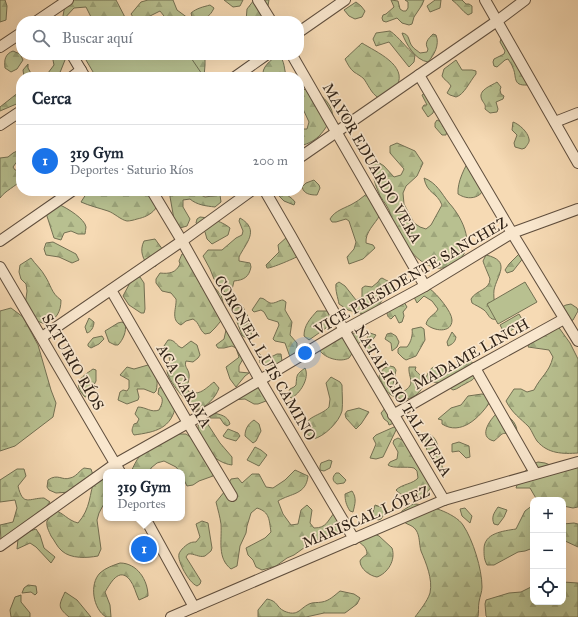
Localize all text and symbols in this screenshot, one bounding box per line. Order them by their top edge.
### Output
search box [16,16,304,60]
icon: search [30,27,52,49]
text: Buscar aquí [62,29,133,47]
street label: MAYOR EDUARDO VERA [319,80,425,246]
text: Cerca [32,88,71,109]
text: 319 Gym [70,144,124,162]
text: 1 [42,153,48,169]
text: 200 m [253,153,288,169]
text: Deportes · Saturio Ríos [70,162,193,178]
street label: VICE PRESIDENTE SANCHEZ [310,213,511,339]
street label: CORONEL LUIS CAMINO [210,272,320,444]
street label: SATURIO RÍOS [38,310,109,414]
street label: MADAME LINCH [410,315,532,393]
street label: NATALICIO TALAVERA [351,322,455,480]
street label: ACA CARAYA [152,340,215,431]
your location [295,343,315,363]
popup [103,469,185,521]
text: 319 Gym [117,478,171,496]
street label: MARISCAL LÓPEZ [299,481,433,552]
text: Deportes [117,496,166,512]
map controls [530,497,566,605]
button: + [530,497,566,533]
button: − [530,533,566,569]
pin: 1 [131,534,157,564]
button: locate [530,569,566,605]

